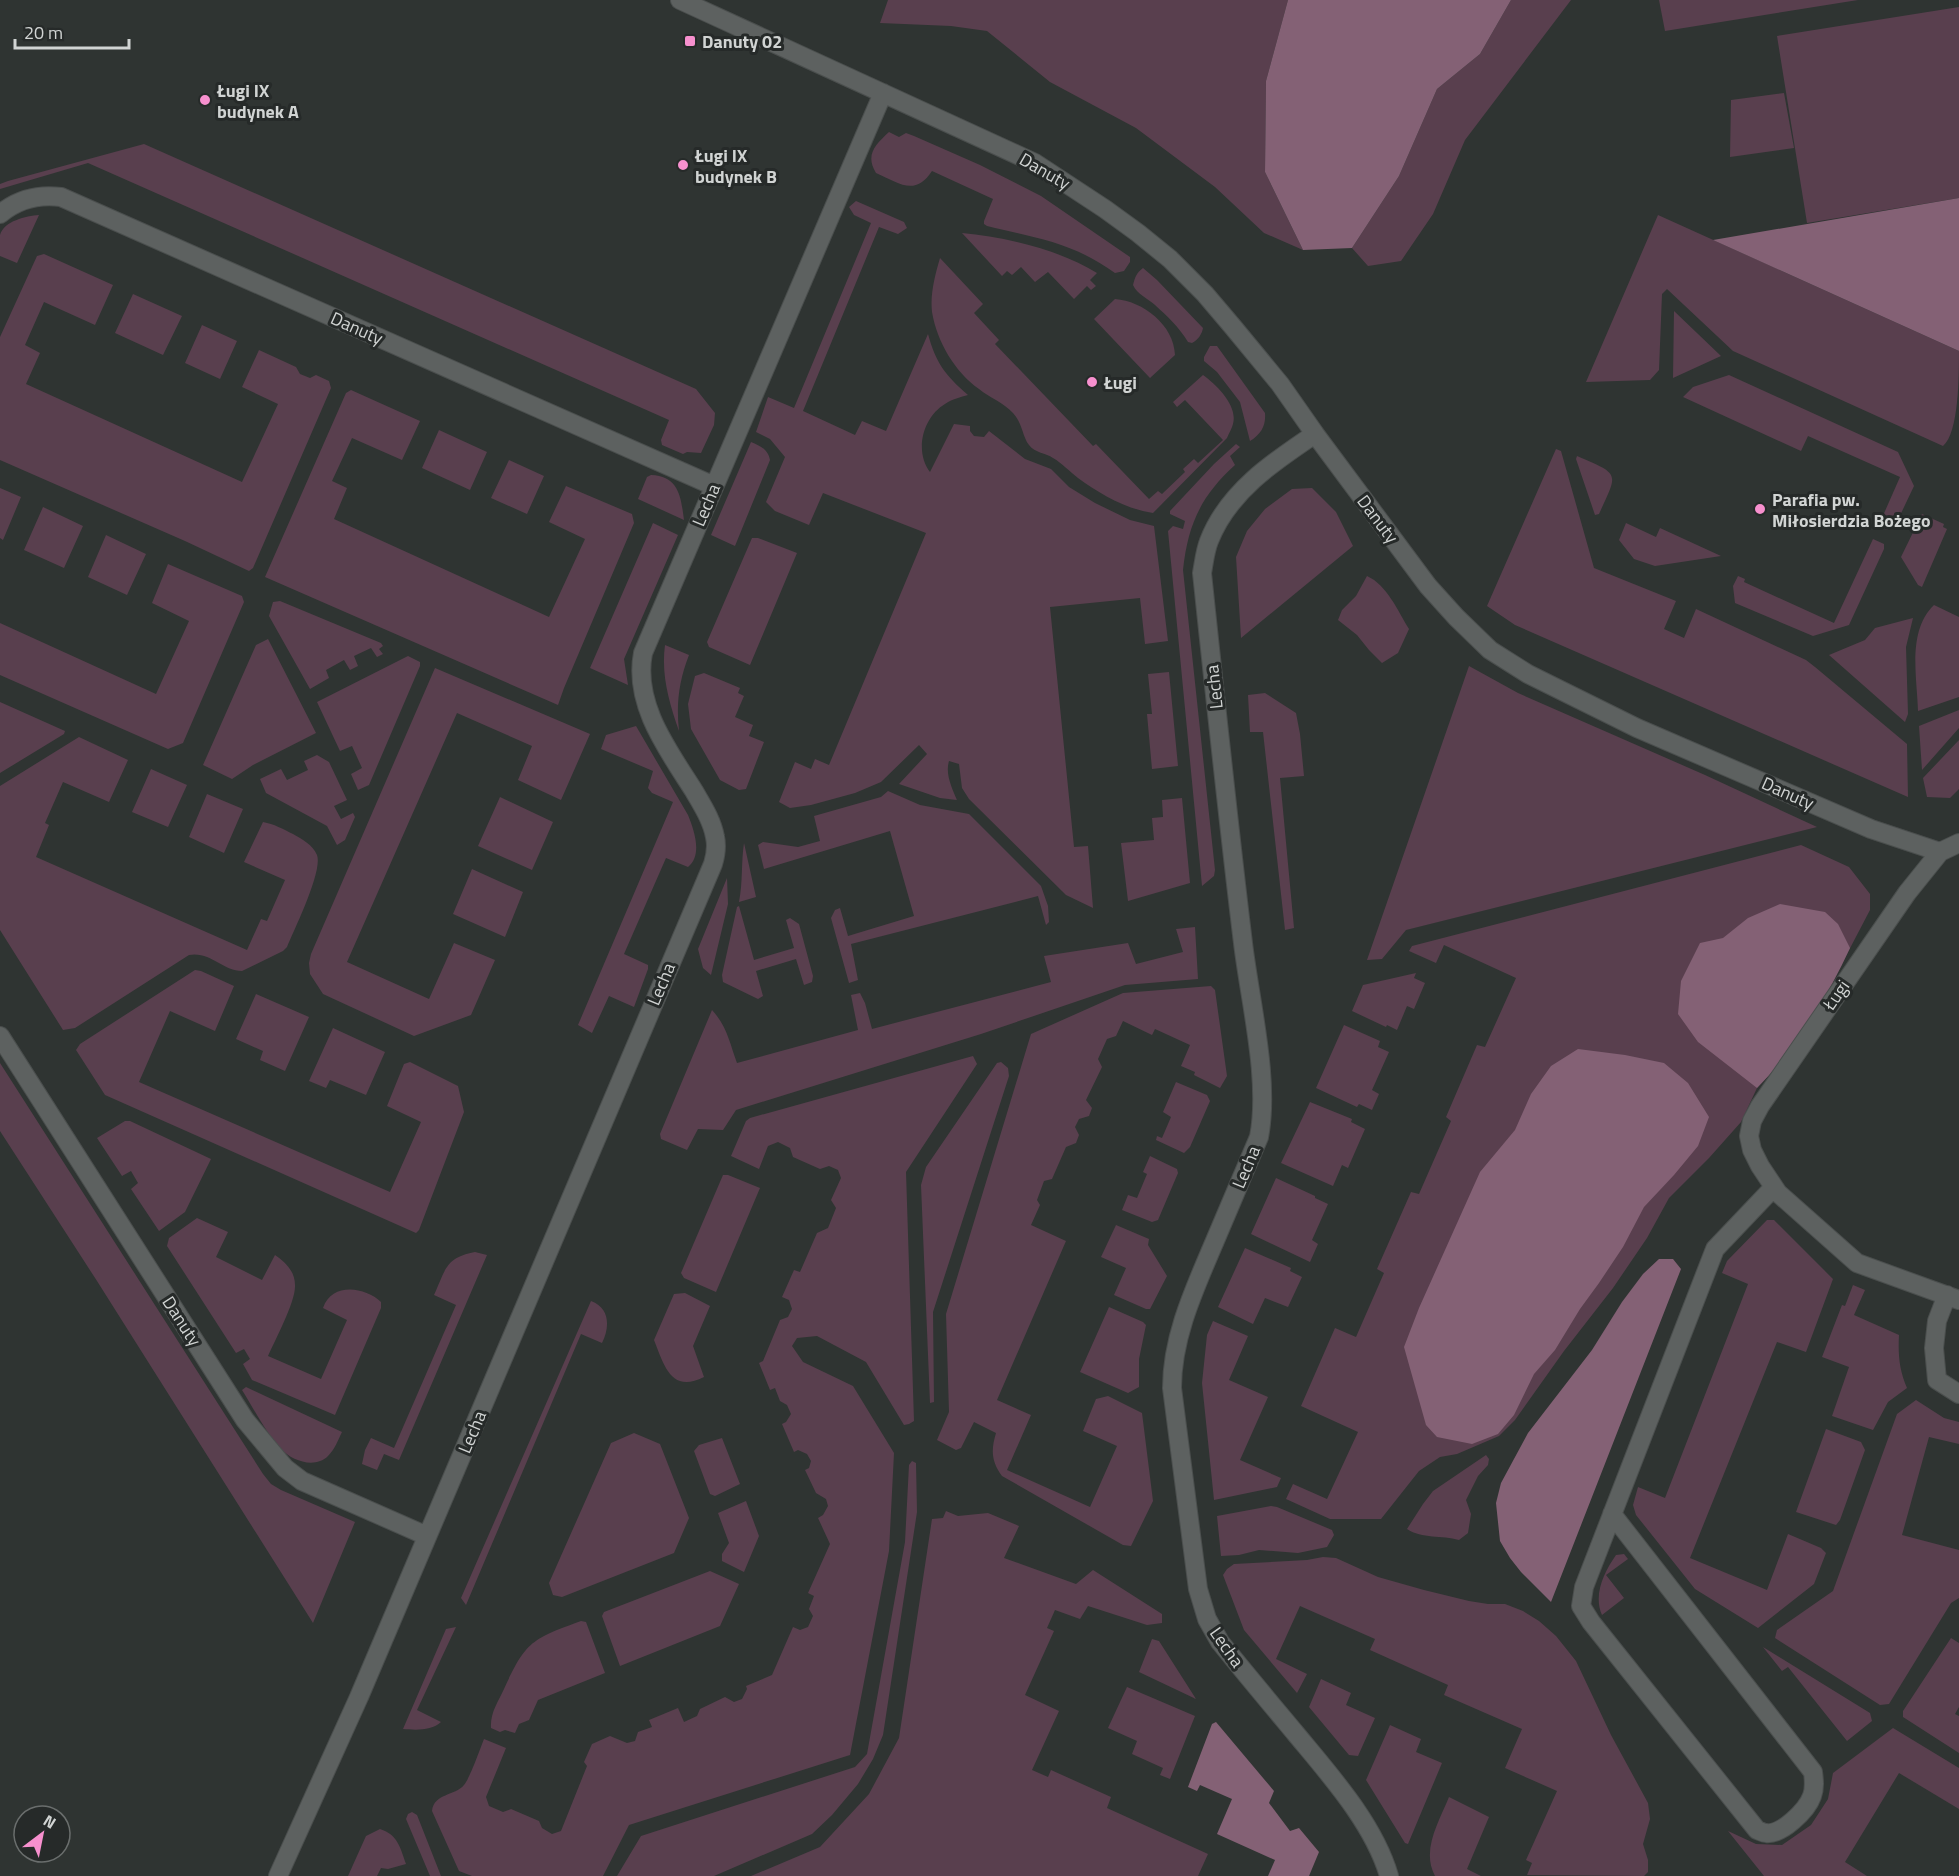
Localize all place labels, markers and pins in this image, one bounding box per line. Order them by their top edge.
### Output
place label: Danuty 02 [702,28,782,55]
marker: Danuty 02 [683,34,697,48]
place label: Ługi IX budynek A [216,77,299,125]
marker: Ługi IX budynek A [198,93,212,107]
place label: Ługi IX budynek B [694,142,777,190]
marker: Ługi IX budynek B [676,158,690,172]
place label: Ługi [1103,369,1137,396]
marker: Ługi [1085,375,1099,389]
place label: Parafia pw. Miłosierdzia Bożego [1772,486,1930,534]
marker: Parafia pw. Miłosierdzia Bożego [1753,502,1767,516]

